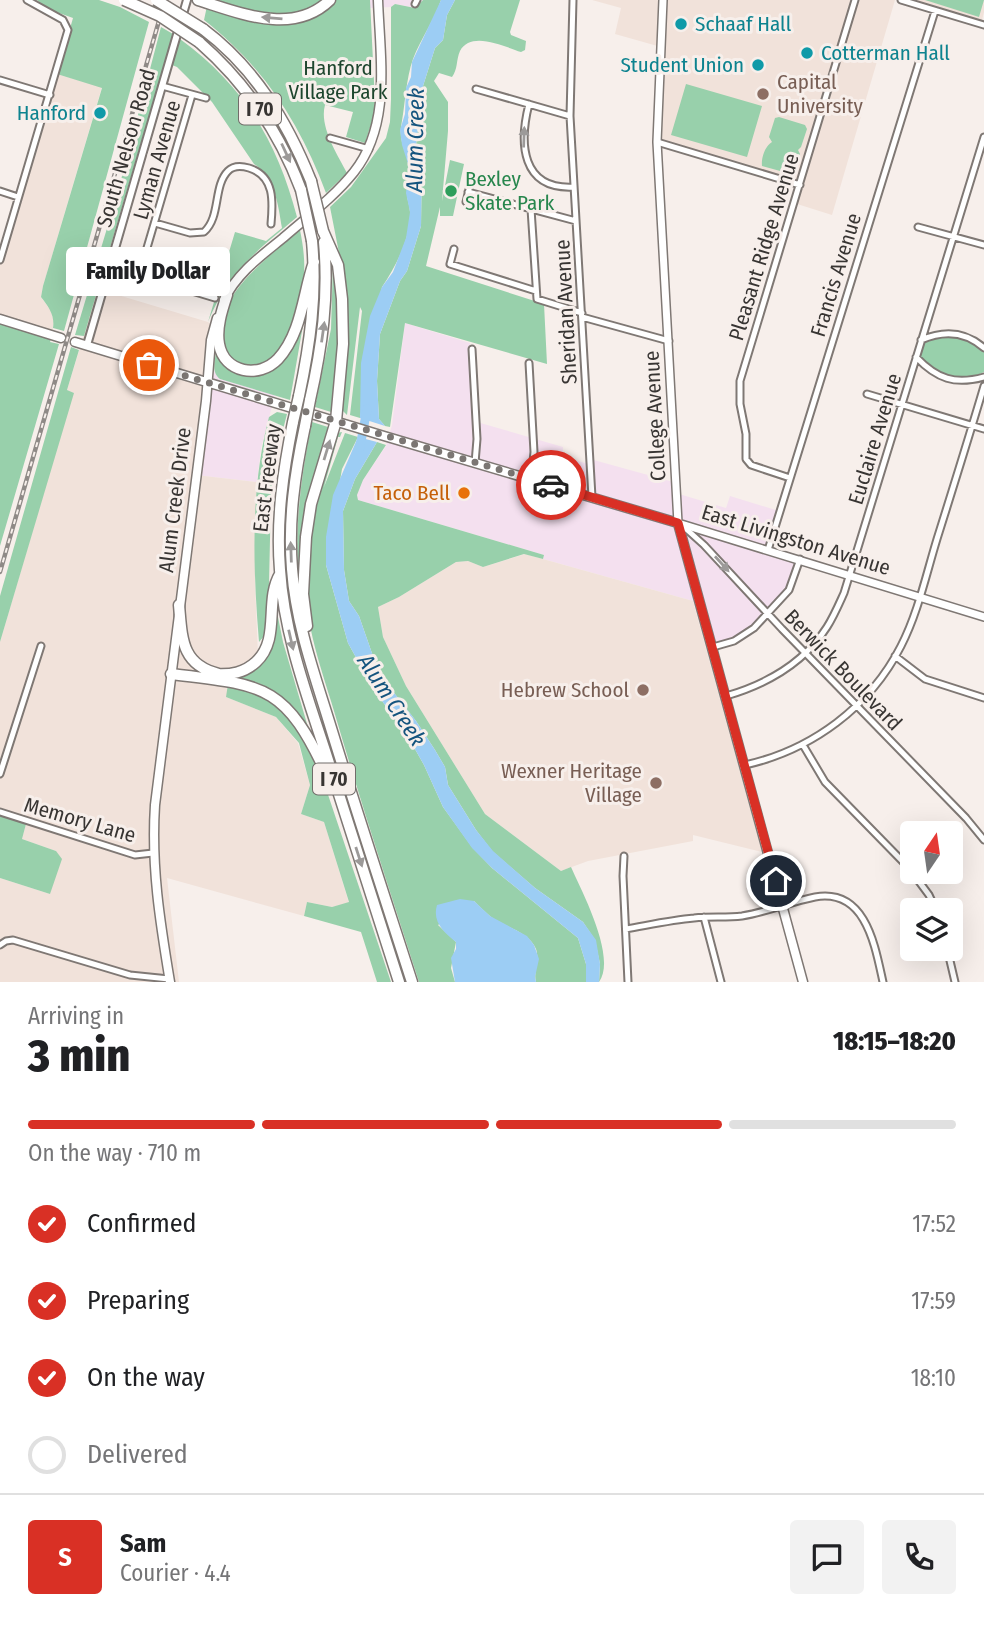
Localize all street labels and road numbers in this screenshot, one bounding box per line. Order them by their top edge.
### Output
street label: South Nelson Road [91,66,161,230]
road number: I 70 [239,94,281,124]
street label: Lyman Avenue [128,97,186,223]
street label: Pleasant Ridge Avenue [723,150,805,344]
street label: Francis Avenue [805,210,867,340]
street label: Sheridan Avenue [549,239,583,385]
street label: College Avenue [639,350,671,482]
street label: Euclaire Avenue [843,370,907,508]
street label: East Freeway [247,422,287,534]
street label: Alum Creek Drive [153,426,197,574]
street label: East Livingston Avenue [698,499,894,581]
street label: Berwick Boulevard [779,604,907,736]
road number: I 70 [313,764,355,794]
street label: Memory Lane [21,792,139,848]

